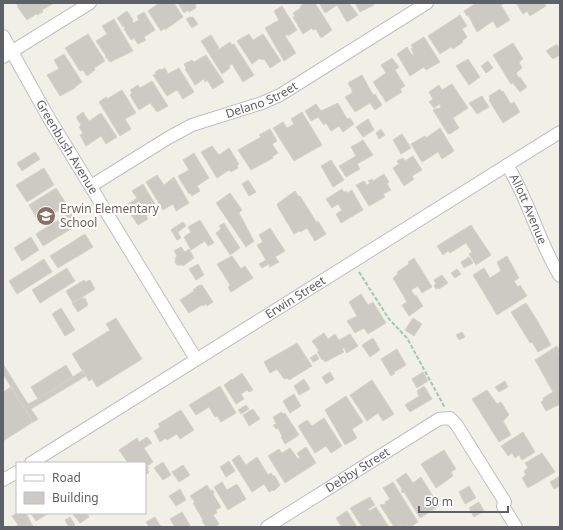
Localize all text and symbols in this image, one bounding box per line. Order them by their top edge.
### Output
street label: Delano Street [223,77,301,122]
street label: Greenbush Avenue [32,96,102,197]
street label: Allott Avenue [506,171,552,247]
place label: Erwin Elementary School [60,200,160,231]
school or university icon: Erwin Elementary School [35,205,57,227]
street label: Erwin Street [262,271,329,322]
street label: Debby Street [322,443,393,496]
legend [16,462,146,514]
text: Road [52,469,81,486]
scale bar [419,488,508,514]
text: Building [52,489,99,506]
text: 50 m [425,493,453,510]

